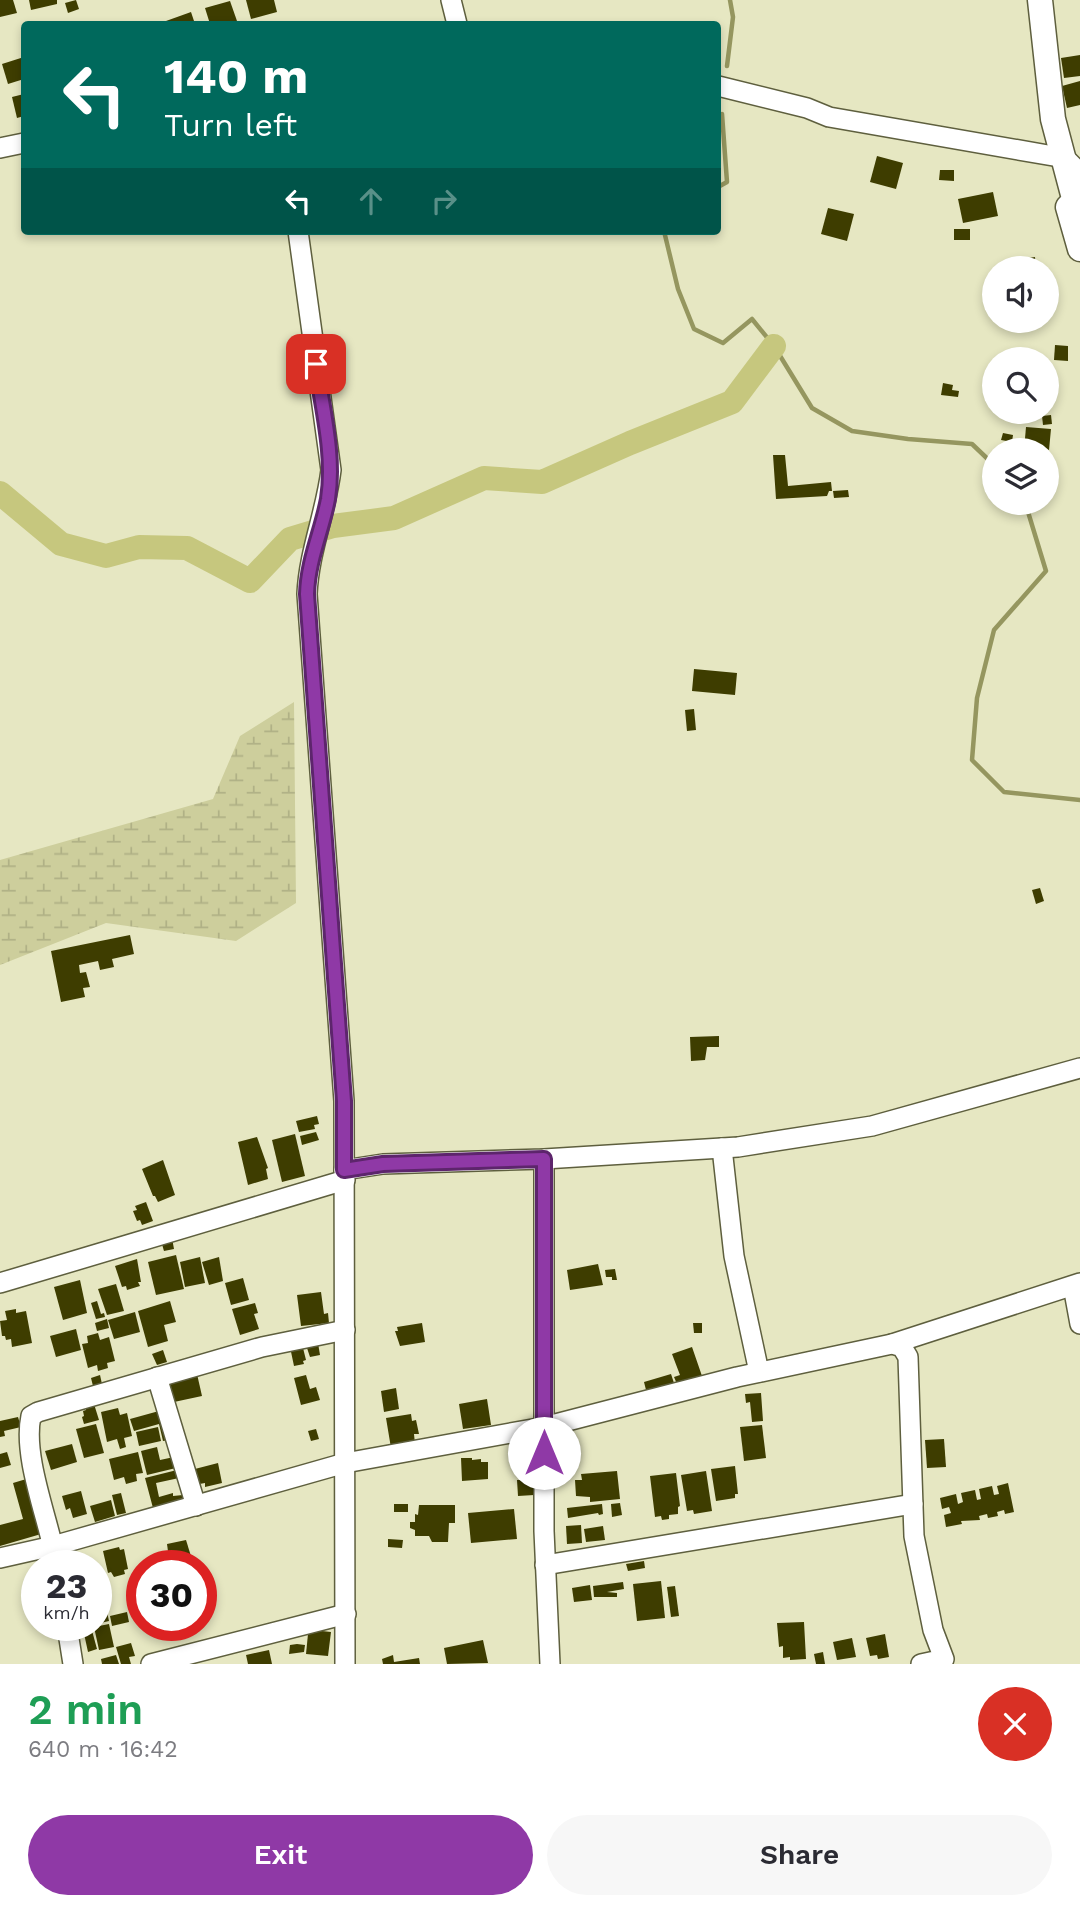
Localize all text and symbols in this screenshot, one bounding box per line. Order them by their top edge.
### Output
text: 140 m [164,47,308,105]
icon: left [49,49,140,140]
text: Turn left [164,106,297,144]
icon: left [279,182,317,220]
icon: ahead [352,182,390,220]
icon: right [425,182,463,220]
map controls [982,256,1059,515]
button: sound [982,256,1059,333]
pin [286,334,346,394]
icon: arrive [297,345,335,383]
button: search [982,347,1059,424]
button: layers [982,438,1059,515]
position arrow [507,1416,581,1490]
speed limit sign: 30 [126,1550,217,1641]
text: 23 [46,1565,87,1607]
text: km/h [43,1602,90,1623]
text: 2 min [28,1685,143,1734]
button: close [978,1687,1052,1761]
text: 640 m · 16:42 [28,1736,178,1763]
button: Exit [28,1815,533,1895]
button: Share [547,1815,1052,1895]

